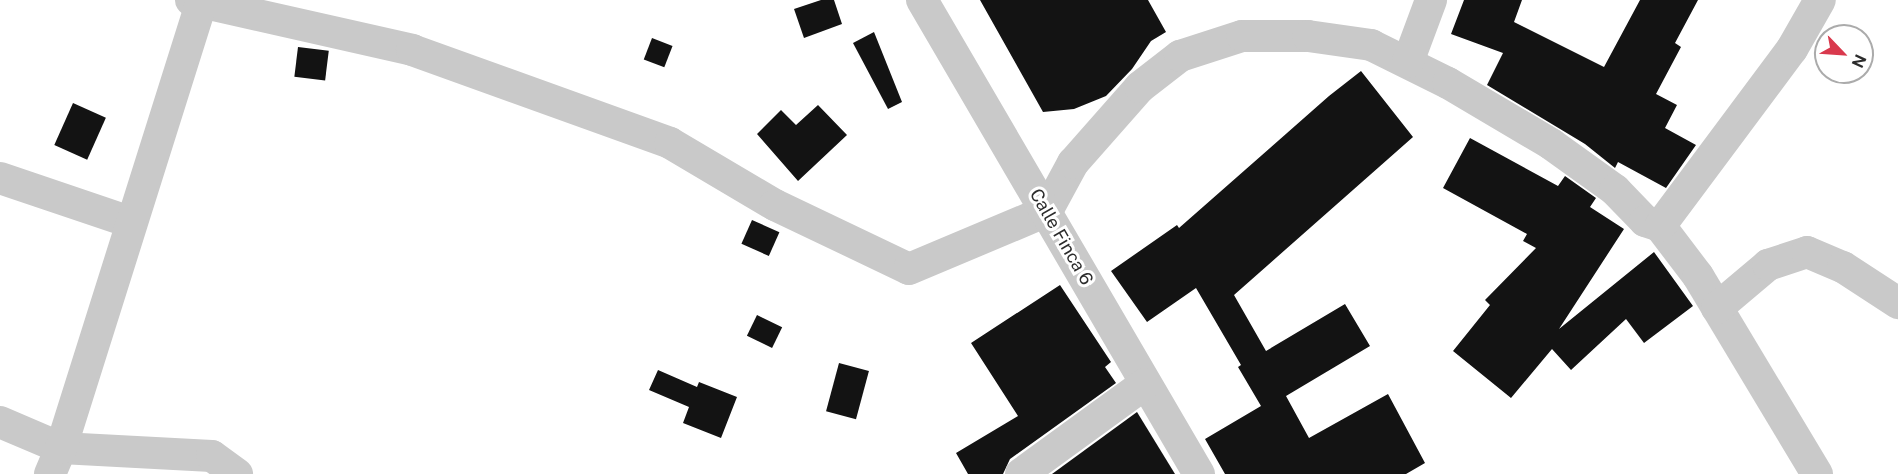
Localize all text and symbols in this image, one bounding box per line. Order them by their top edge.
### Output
north arrow [1814,24,1874,84]
text: N [1848,51,1870,71]
street label: Calle Finca 6 [1025,185,1097,289]

